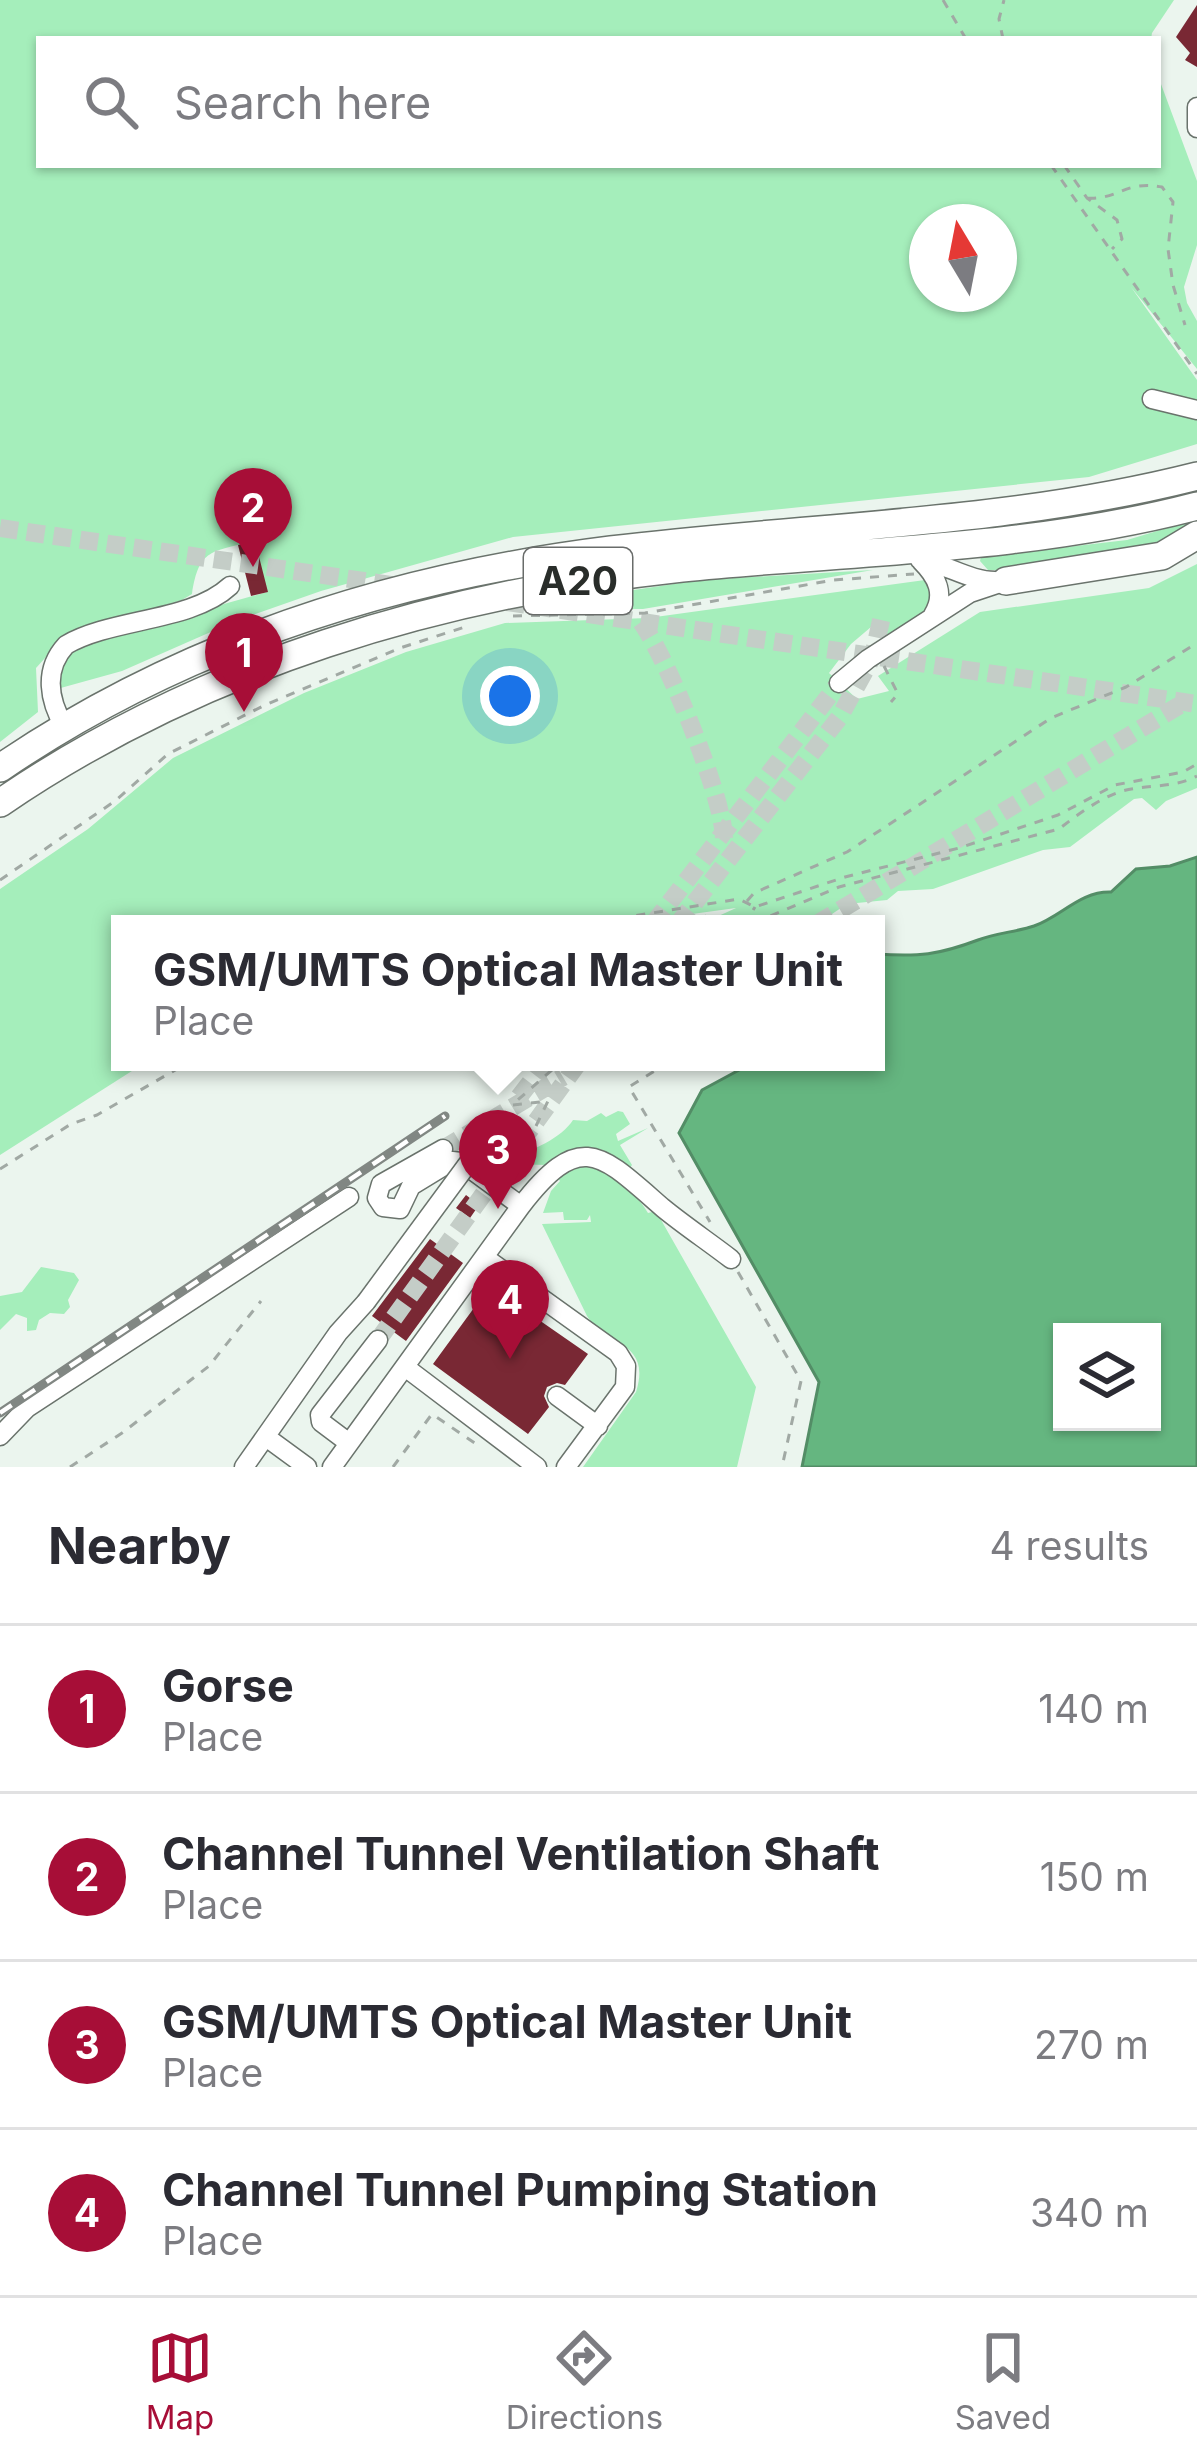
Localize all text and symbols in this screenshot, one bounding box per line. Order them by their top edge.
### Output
search box [36,36,1161,168]
icon: search [78,69,144,135]
text: Search here [174,75,431,130]
north arrow [909,204,1017,312]
pin: 2 [214,468,292,567]
road number: A20 [524,548,632,614]
pin: 1 [205,613,283,712]
your location [480,666,540,726]
popup [111,915,885,1071]
text: GSM/UMTS Optical Master Unit [153,942,843,997]
text: Place [153,997,254,1044]
pin: 3 [459,1110,537,1209]
pin: 4 [471,1260,549,1359]
map controls [1053,1323,1161,1431]
button: layers [1053,1323,1161,1431]
text: Nearby [48,1515,231,1576]
text: 4 results [989,1522,1149,1569]
text: Gorse [162,1658,294,1713]
text: 1 [79,1685,95,1732]
text: 140 m [1038,1685,1149,1732]
text: Place [162,1713,263,1760]
text: Channel Tunnel Ventilation Shaft [162,1826,879,1881]
text: 2 [75,1853,99,1900]
text: 150 m [1040,1853,1149,1900]
text: Place [162,1881,263,1928]
text: GSM/UMTS Optical Master Unit [162,1994,852,2049]
text: 3 [74,2021,100,2068]
text: 270 m [1034,2021,1149,2068]
text: Place [162,2049,263,2096]
text: Channel Tunnel Pumping Station [162,2162,878,2217]
text: 4 [74,2189,100,2236]
text: 340 m [1030,2189,1149,2236]
text: Place [162,2217,263,2264]
tab: Map [146,2325,214,2437]
tab: Directions [506,2325,663,2437]
tab: Saved [955,2325,1051,2437]

